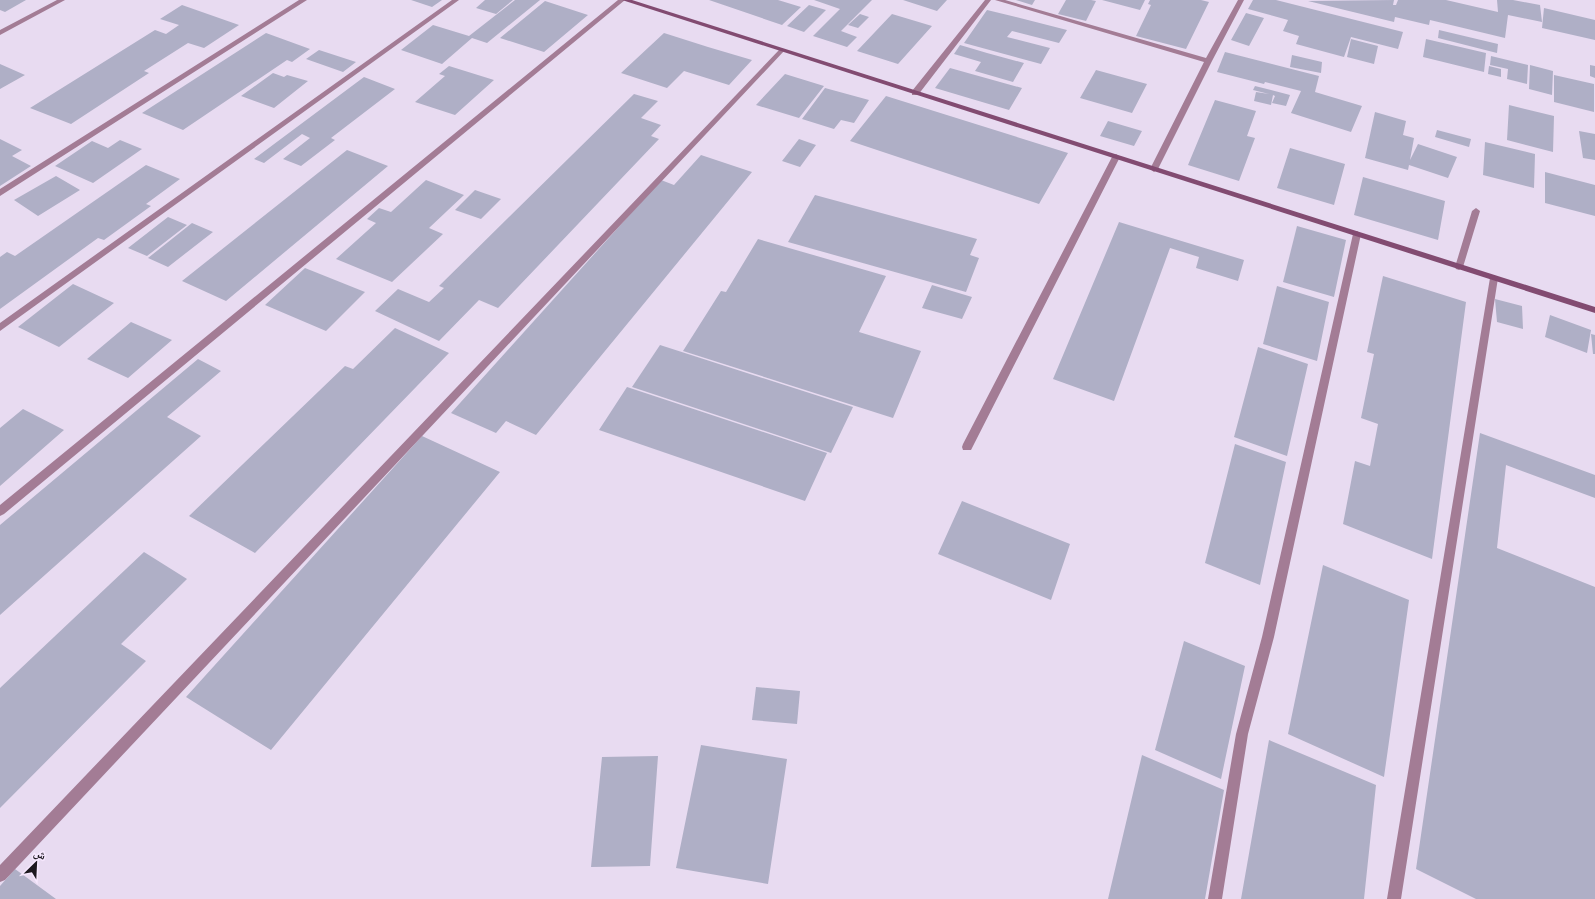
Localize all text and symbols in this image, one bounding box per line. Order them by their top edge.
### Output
north arrow [16,843,56,883]
text: ش [31,845,49,864]

